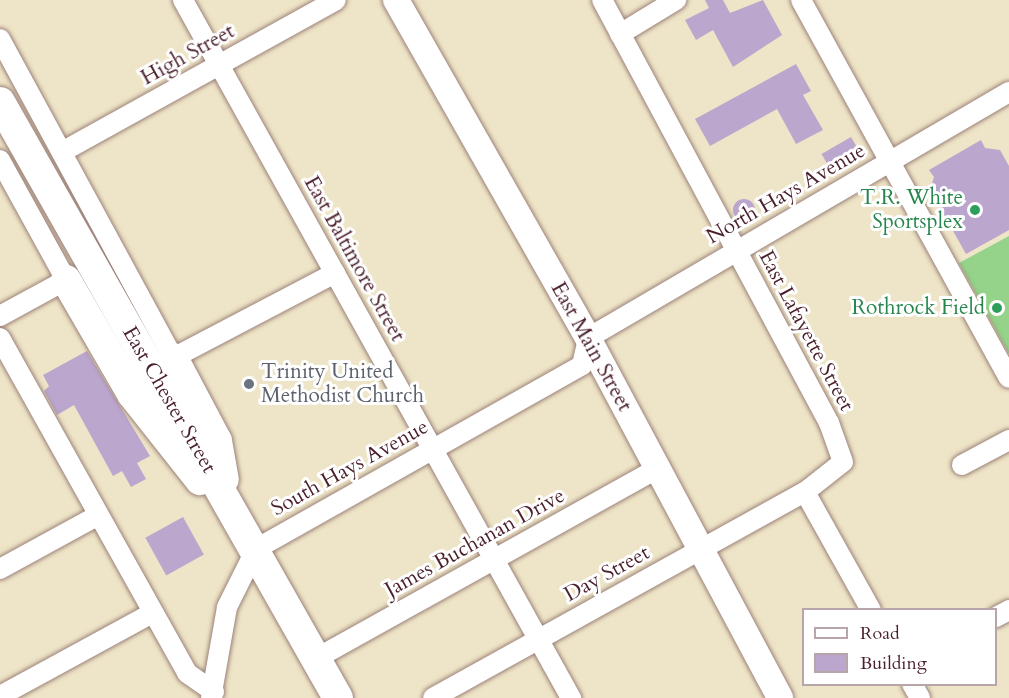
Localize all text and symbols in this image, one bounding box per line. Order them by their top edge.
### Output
street label: High Street [137,19,239,91]
street label: North Hays Avenue [702,138,870,250]
street label: East Baltimore Street [298,172,410,346]
place label: T.R. White Sportsplex [860,185,963,235]
marker: T.R. White Sportsplex [968,203,982,217]
street label: East Lafayette Street [753,246,859,416]
street label: East Main Street [545,278,637,416]
place label: Rothrock Field [852,295,985,321]
marker: Rothrock Field [990,301,1004,315]
street label: East Chester Street [117,322,221,478]
place label: Trinity United Methodist Church [261,359,424,409]
marker: Trinity United Methodist Church [242,377,256,391]
street label: South Hays Avenue [267,414,433,522]
street label: James Buchanan Drive [381,483,569,603]
street label: Day Street [560,540,654,608]
legend [802,608,997,686]
text: Road [860,621,900,646]
text: Building [860,651,927,676]

